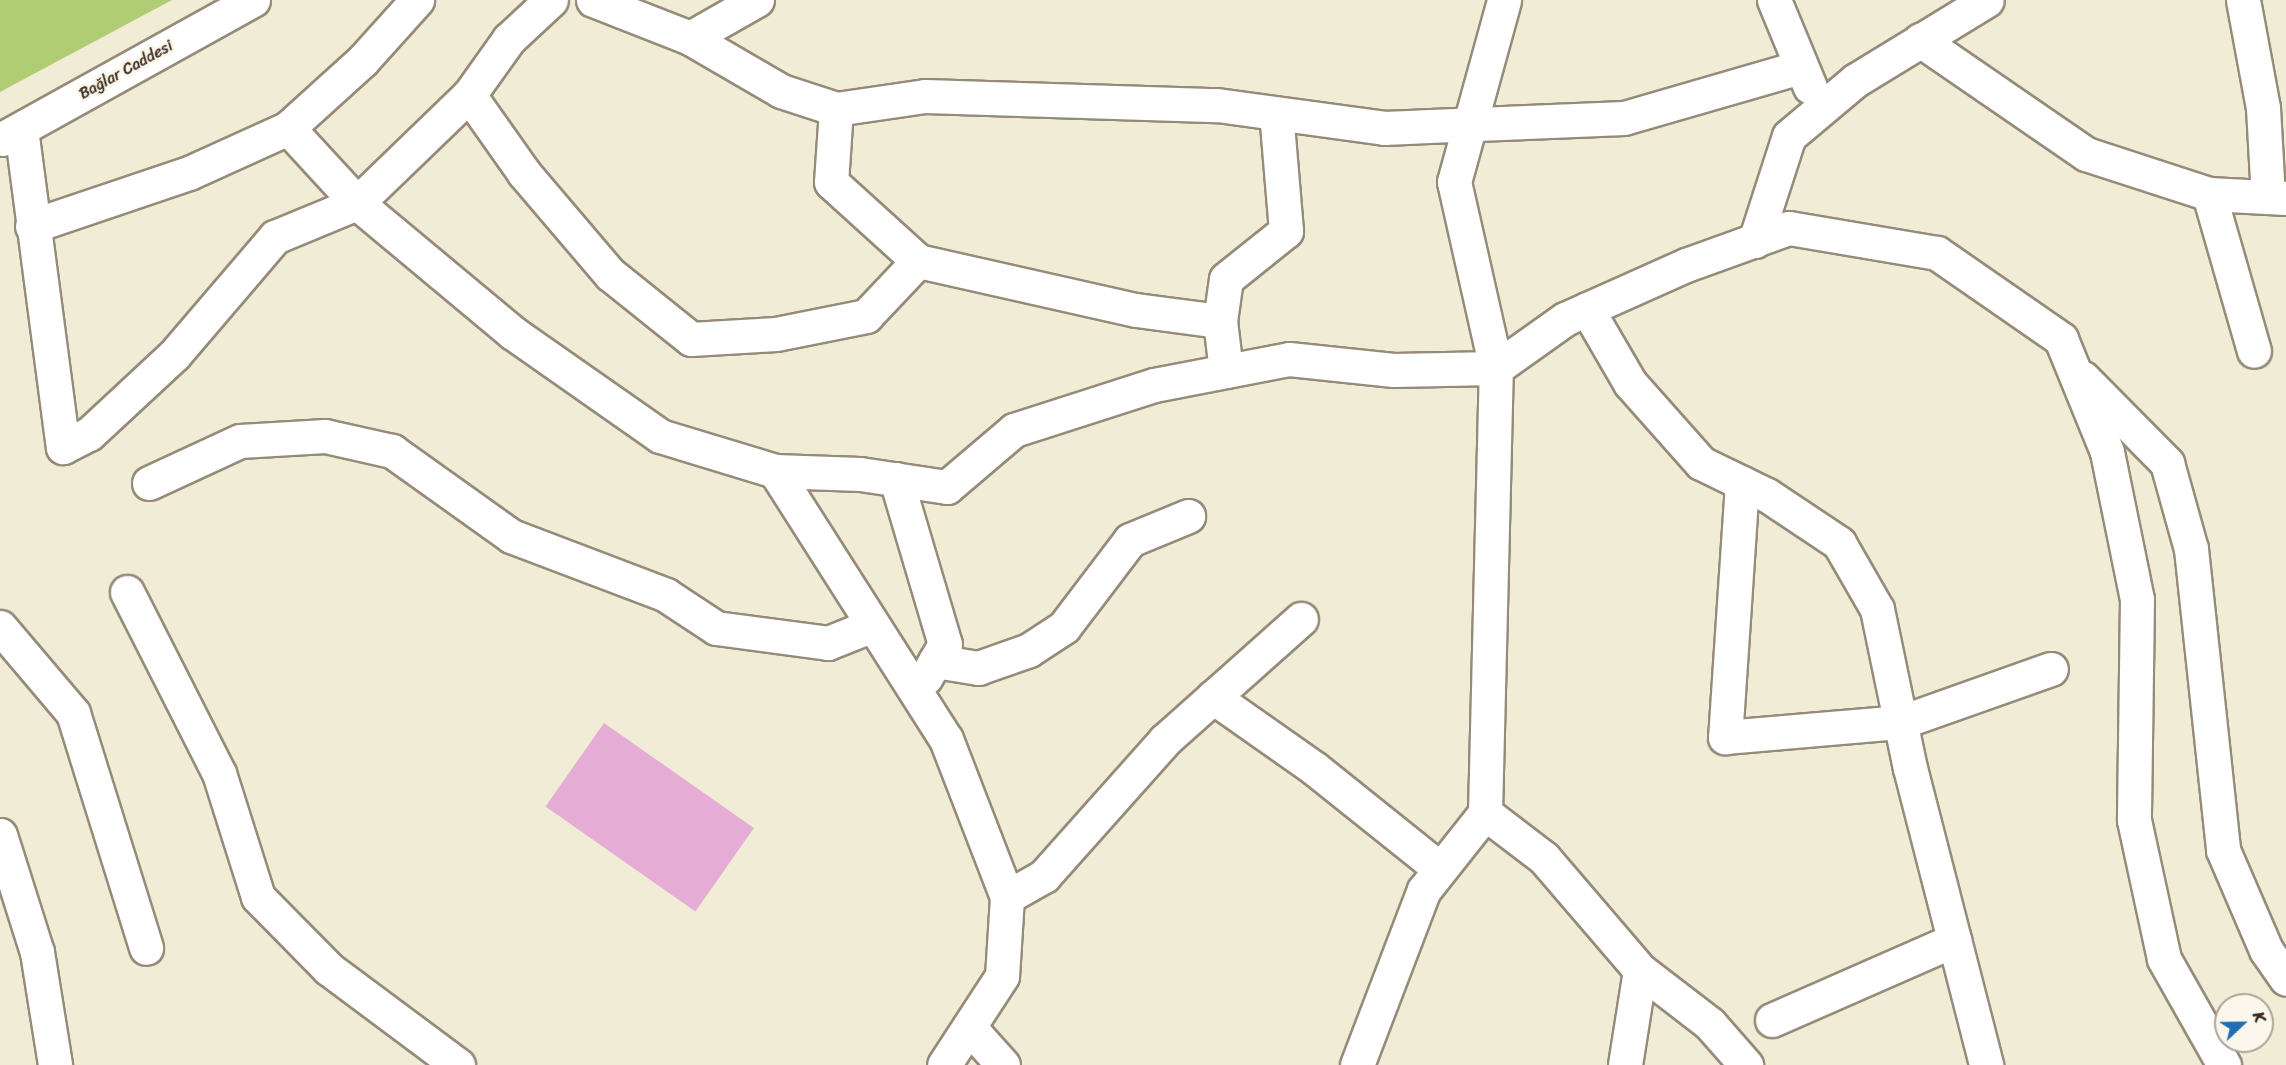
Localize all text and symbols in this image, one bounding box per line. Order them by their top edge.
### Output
street label: Bağlar Caddesi [76,36,176,104]
north arrow [2214,993,2274,1053]
text: K [2244,1007,2275,1027]

